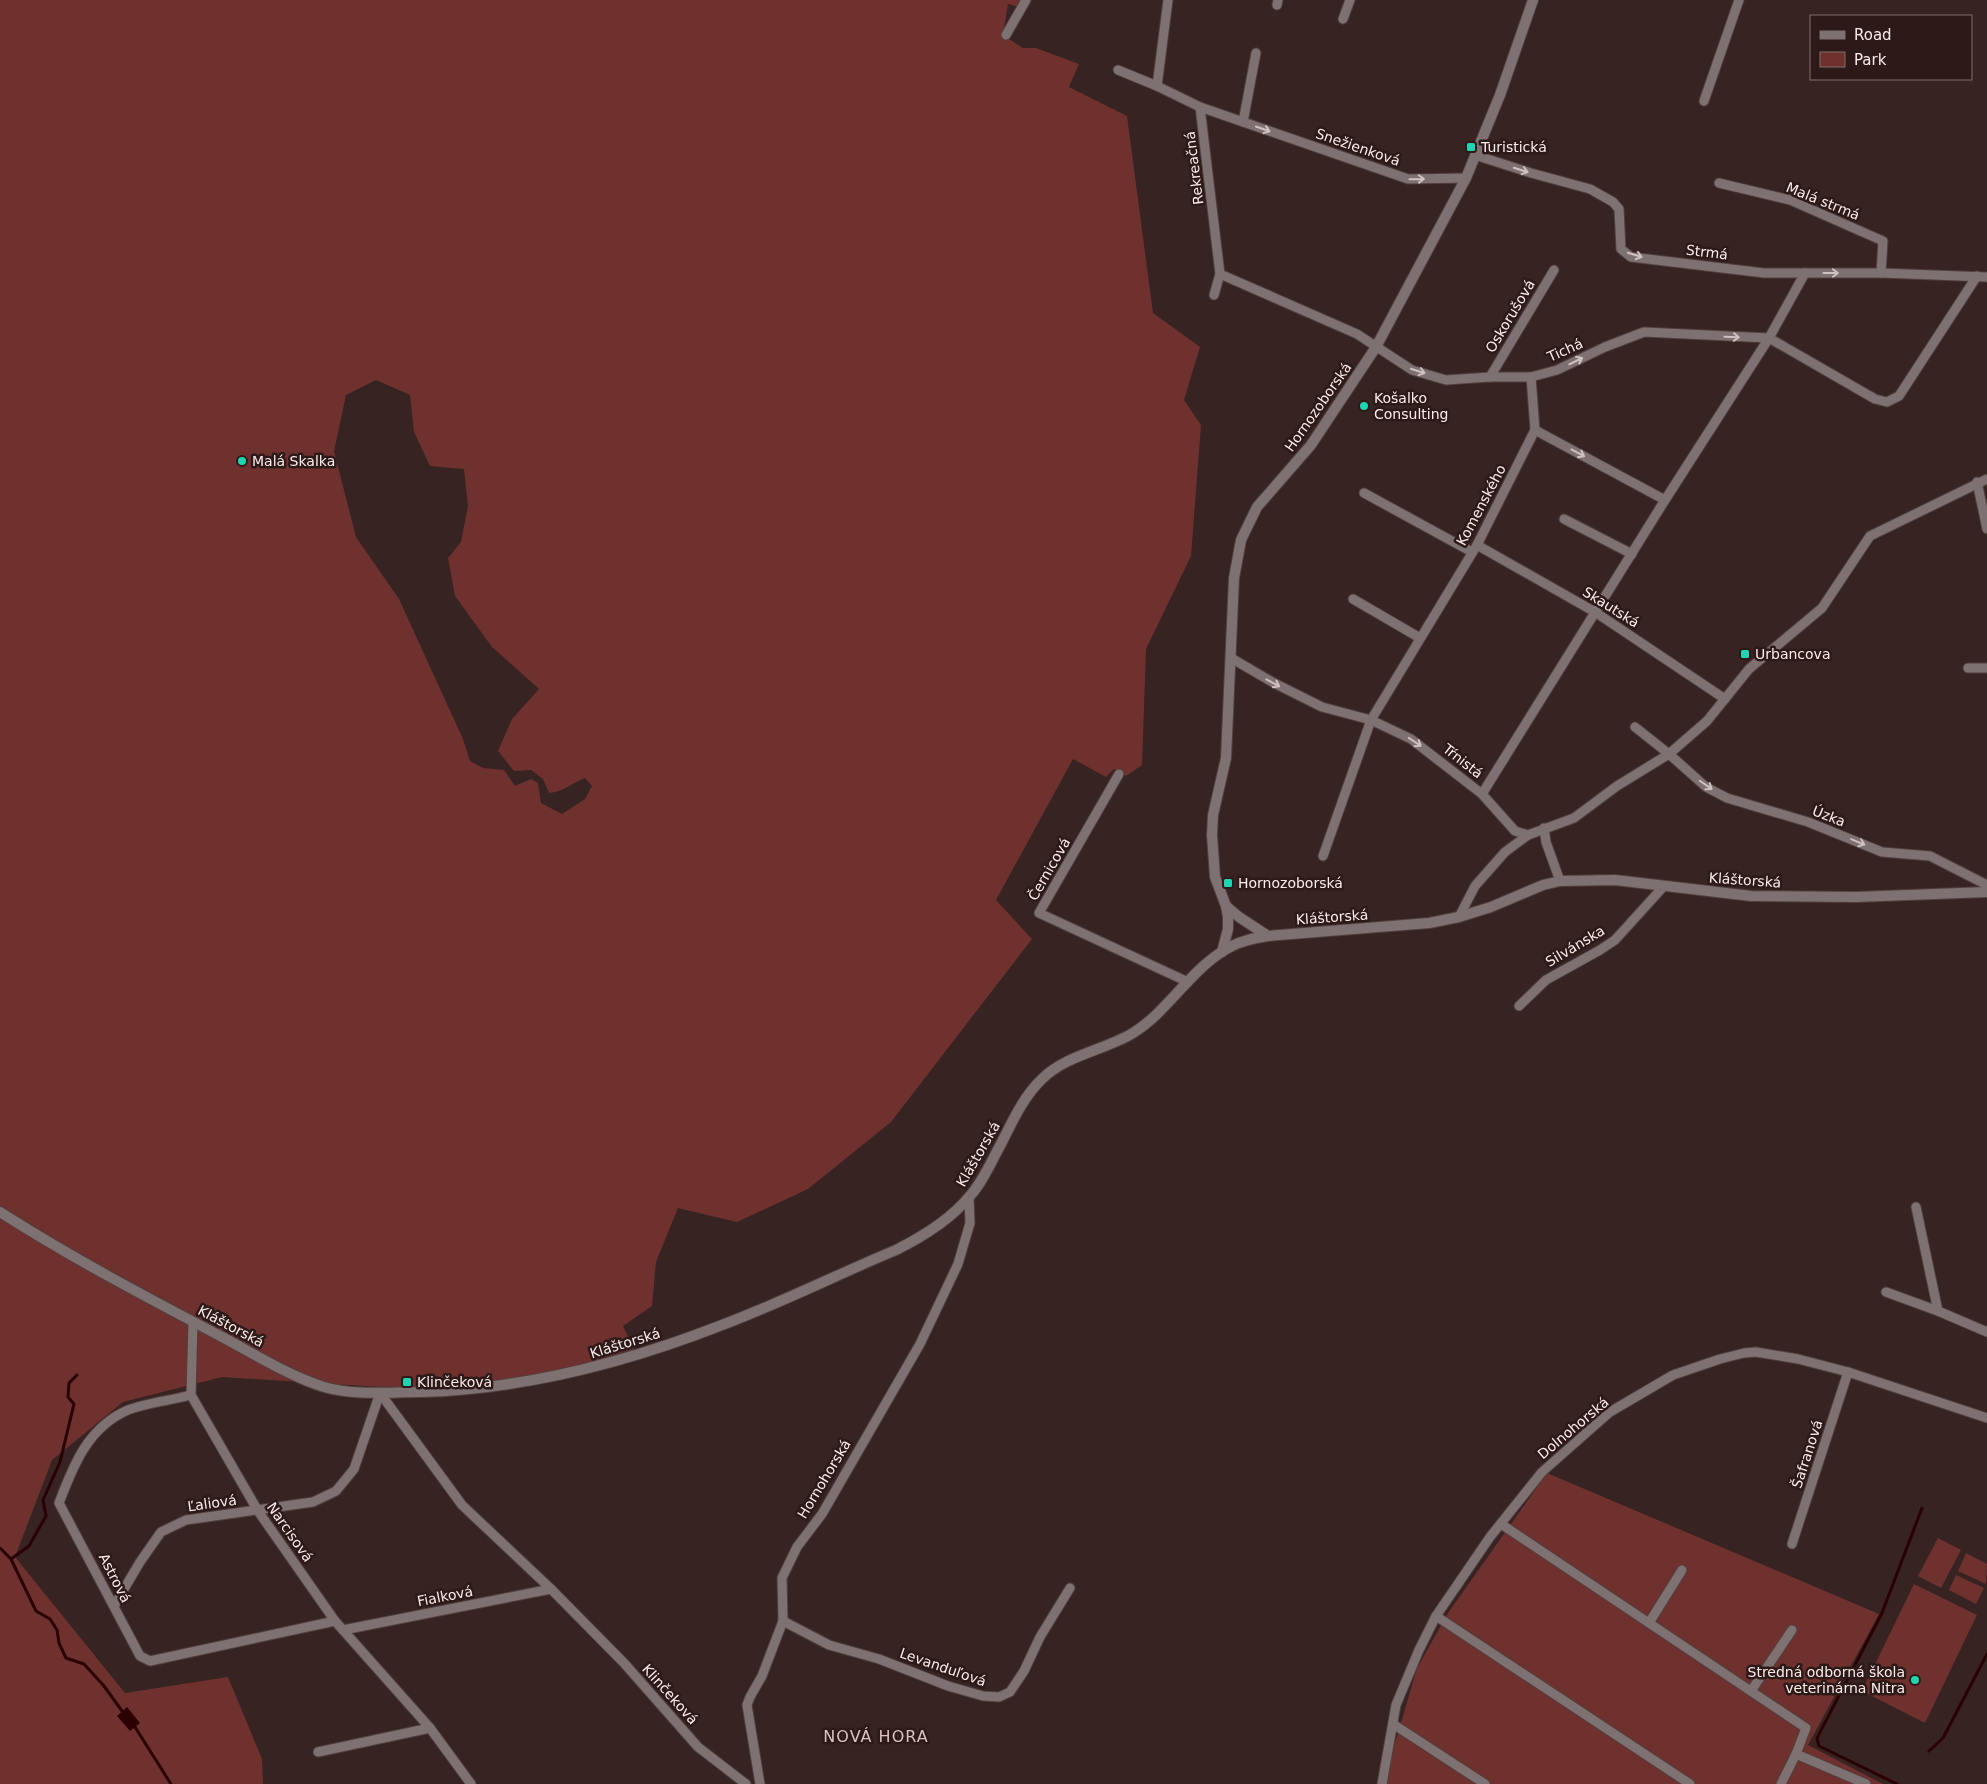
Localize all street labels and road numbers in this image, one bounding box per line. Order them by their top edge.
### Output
street label: Snežienková [1314,125,1402,169]
street label: Rekreačná [1182,130,1206,206]
street label: Malá strmá [1784,179,1862,223]
street label: Strmá [1685,241,1729,263]
street label: Oskorušová [1482,277,1538,355]
street label: Tichá [1544,335,1585,365]
street label: Hornozoborská [1281,359,1355,455]
street label: Komenského [1453,462,1509,548]
street label: Skautská [1580,583,1642,631]
street label: Tŕnistá [1439,740,1486,782]
street label: Úzka [1810,801,1848,830]
street label: Černicová [1024,834,1073,903]
street label: Kláštorská [1708,869,1782,891]
street label: Kláštorská [1295,906,1369,928]
street label: Silvánska [1543,922,1607,970]
street label: Kláštorská [953,1119,1003,1189]
street label: Kláštorská [195,1302,267,1350]
street label: Kláštorská [588,1325,662,1361]
street label: Dolnohorská [1534,1394,1612,1462]
street label: Šafranová [1787,1417,1826,1490]
street label: Hornohorská [794,1437,854,1521]
street label: Ľaliová [186,1492,238,1514]
street label: Narcisová [264,1499,316,1565]
street label: Astrová [96,1551,134,1605]
street label: Fialková [416,1583,474,1609]
street label: Levanduľová [898,1645,988,1689]
street label: Klinčeková [639,1661,701,1727]

